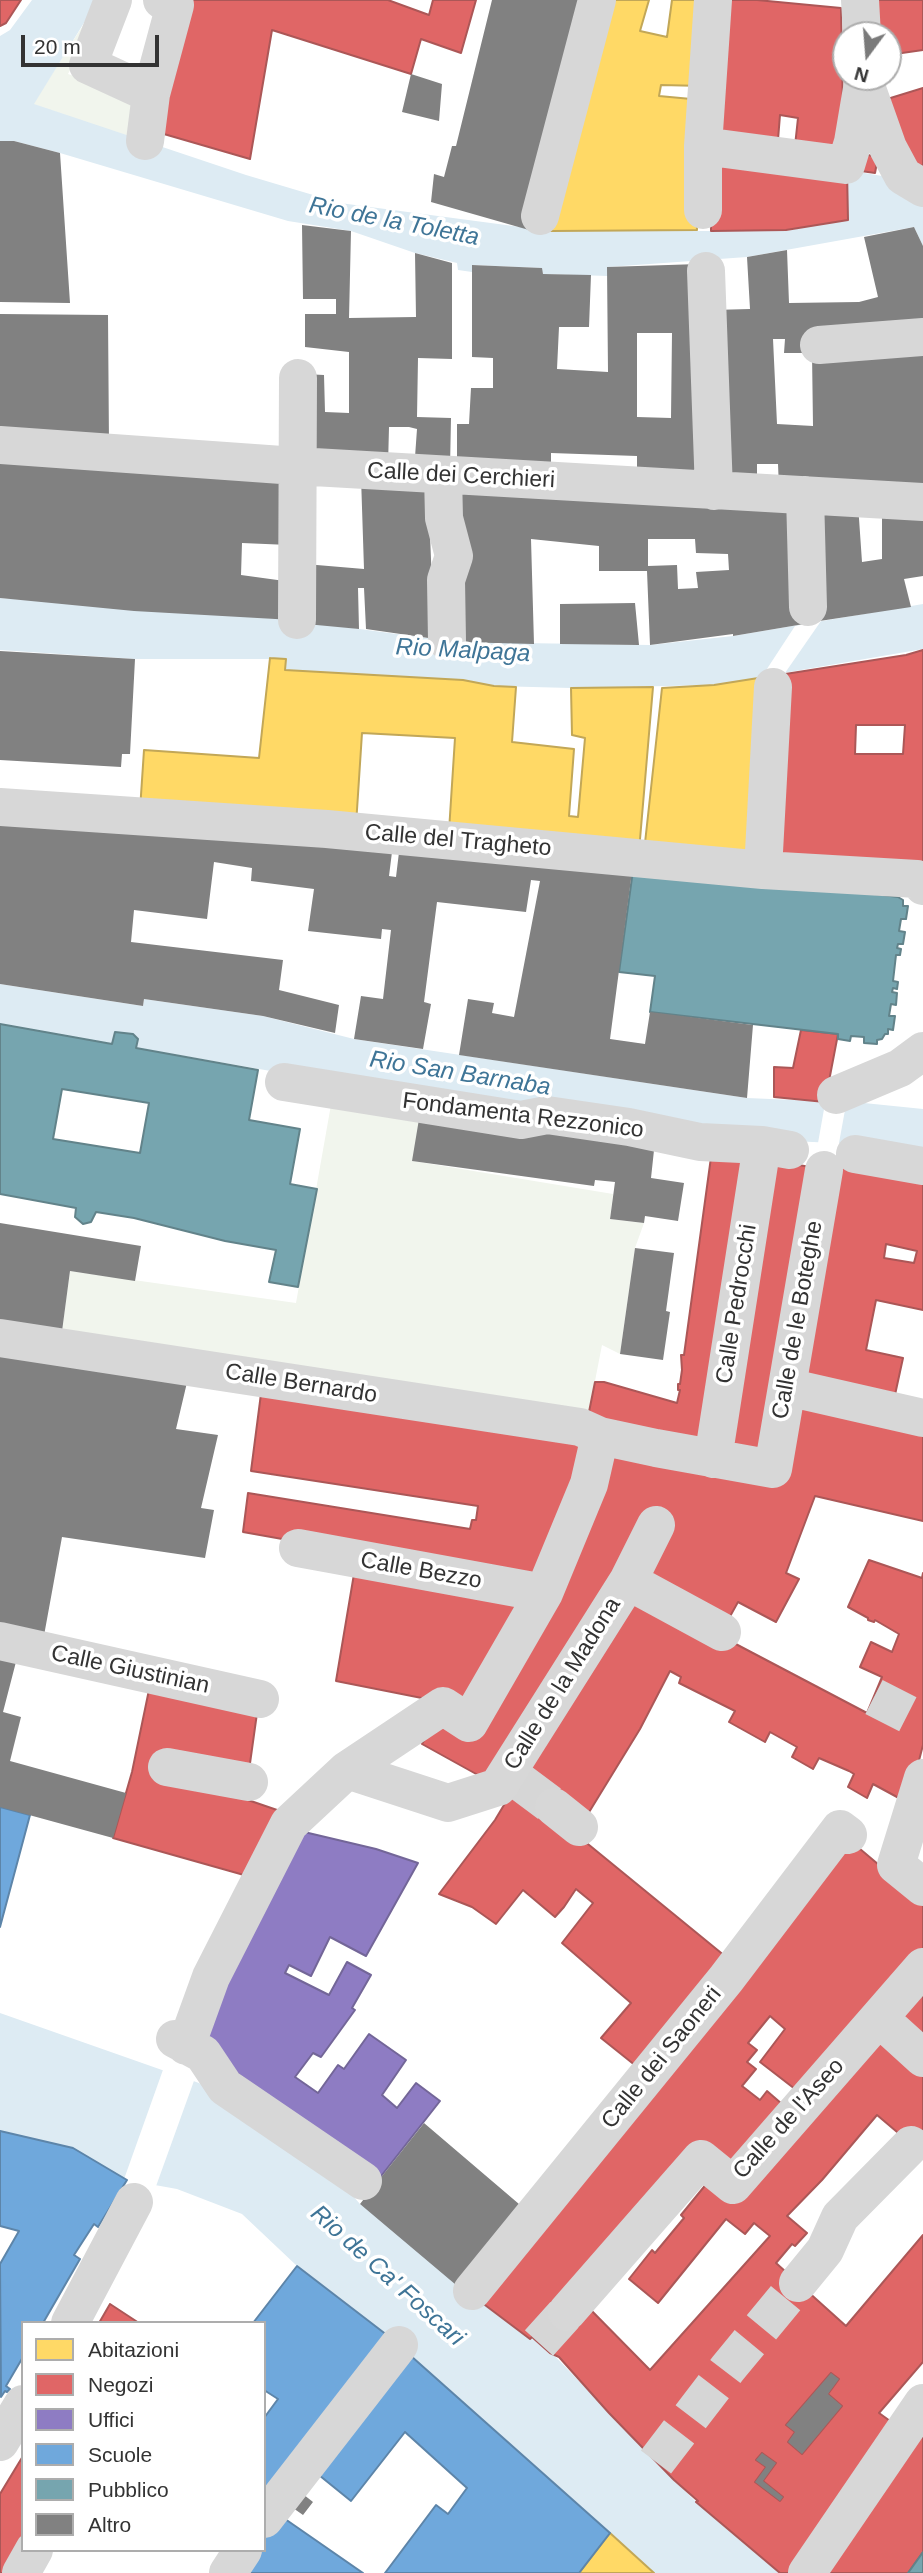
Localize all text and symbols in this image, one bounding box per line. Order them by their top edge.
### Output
scale bar [24,21,163,65]
north arrow [832,21,902,91]
text: 20 m [34,35,81,58]
text: N [852,63,871,87]
water label: Rio de la Toletta [307,191,481,253]
street label: Calle dei Cerchieri [366,457,556,495]
water label: Rio Malpaga [395,633,531,669]
street label: Calle del Tragheto [364,819,552,863]
water label: Rio San Barnaba [367,1045,553,1103]
street label: Fondamenta Rezzonico [401,1088,645,1144]
street label: Calle de le Boteghe [767,1219,829,1421]
street label: Calle Pedrocchi [711,1222,763,1386]
street label: Calle Bernardo [223,1358,379,1410]
street label: Calle Bezzo [358,1547,484,1595]
street label: Calle de la Madona [499,1593,627,1775]
street label: Calle Giustinian [48,1640,212,1700]
street label: Calle dei Saoneri [596,1981,728,2135]
street label: Calle de l'Aseo [728,2053,850,2185]
water label: Rio de Ca' Foscari [304,2200,470,2352]
legend [21,2321,266,2552]
text: Abitazioni [88,2338,179,2361]
text: Negozi [88,2373,153,2396]
text: Uffici [88,2408,134,2431]
text: Scuole [88,2443,152,2466]
text: Pubblico [88,2478,169,2501]
text: Altro [88,2513,131,2536]

